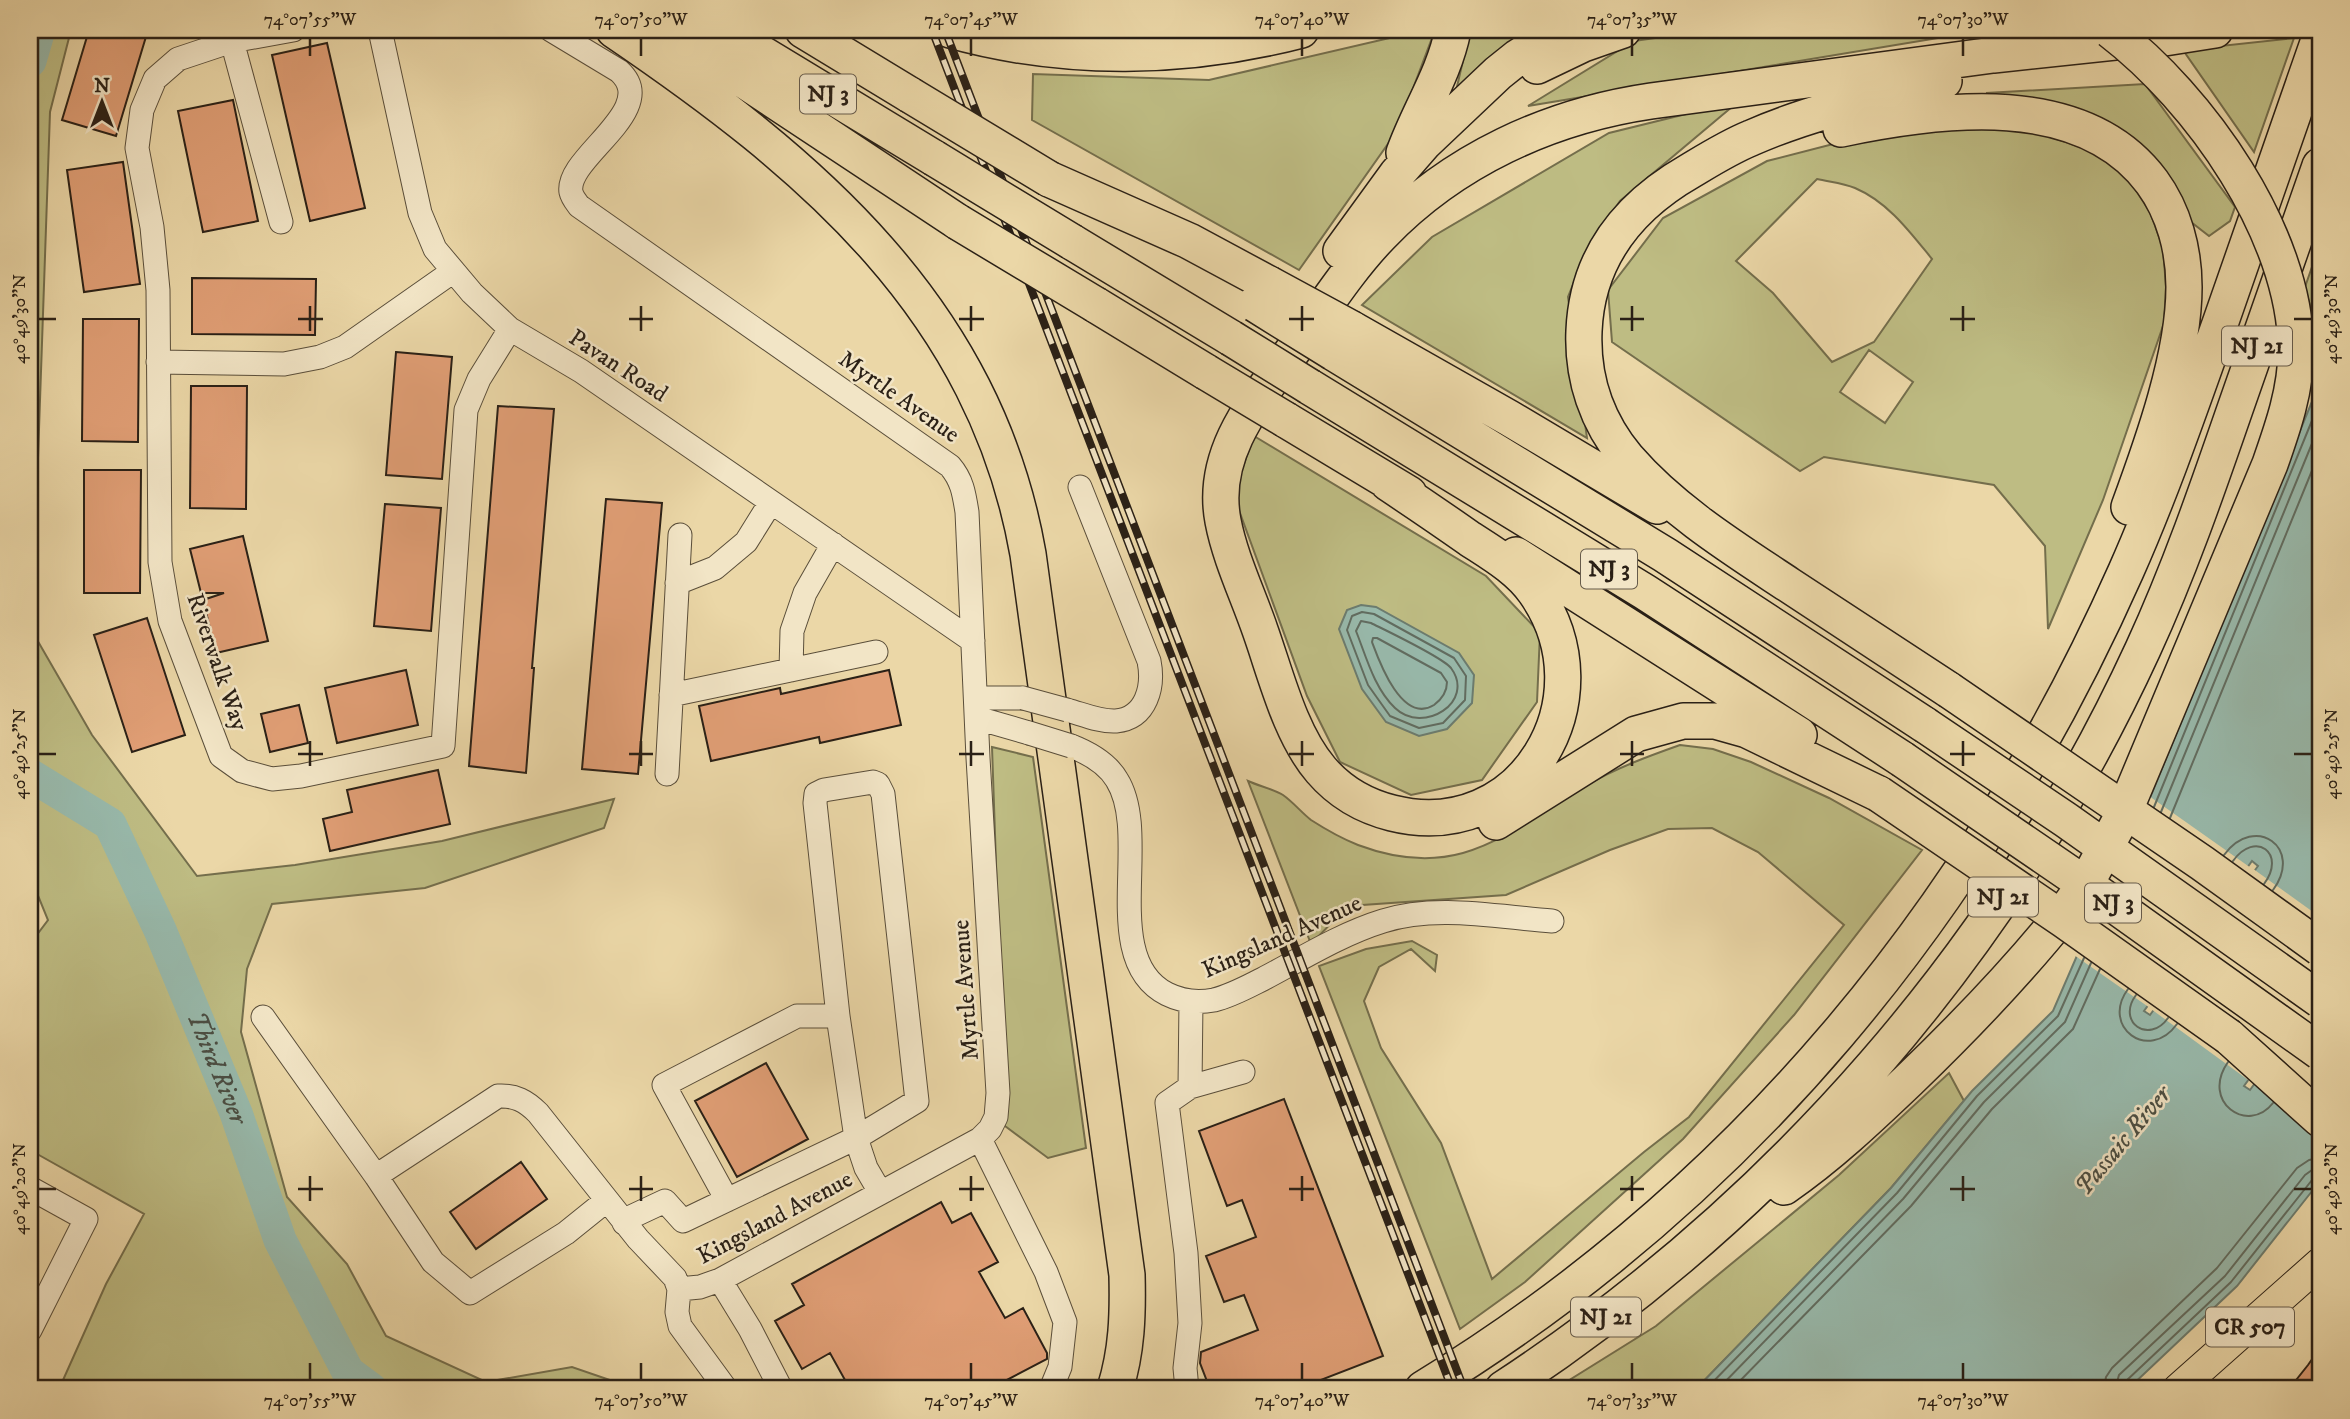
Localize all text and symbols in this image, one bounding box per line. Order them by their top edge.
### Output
text: 74°07'55"W [264,9,357,31]
text: 74°07'50"W [594,9,688,31]
text: 74°07'45"W [924,9,1018,31]
text: 74°07'40"W [1255,9,1350,31]
text: 74°07'35"W [1587,9,1678,31]
text: 74°07'30"W [1918,9,2009,31]
north arrow [66,66,136,136]
road number: NJ 3 [800,74,856,114]
text: N [94,75,110,98]
text: 40°49'30"N [9,274,31,364]
text: 40°49'30"N [2321,274,2343,364]
street label: Pavan Road [563,323,673,409]
road number: NJ 21 [2222,326,2292,366]
street label: Myrtle Avenue [833,344,965,450]
road number: NJ 3 [1581,550,1637,589]
street label: Riverwalk Way [179,589,255,735]
text: 40°49'25"N [9,708,31,800]
text: 40°49'25"N [2321,708,2343,800]
road number: NJ 21 [1968,877,2038,916]
road number: NJ 3 [2085,884,2141,922]
street label: Kingsland Avenue [1198,888,1366,986]
street label: Myrtle Avenue [946,919,986,1061]
water label: Third River [179,1006,255,1130]
water label: Passaic River [2068,1078,2180,1203]
text: 40°49'20"N [9,1143,31,1235]
text: 40°49'20"N [2321,1143,2343,1235]
street label: Kingsland Avenue [692,1164,858,1271]
road number: NJ 21 [1571,1298,1641,1336]
road number: CR 507 [2206,1308,2294,1346]
text: 74°07'55"W [264,1390,357,1412]
text: 74°07'50"W [594,1390,688,1412]
text: 74°07'45"W [924,1390,1018,1412]
text: 74°07'40"W [1255,1390,1350,1412]
text: 74°07'35"W [1587,1390,1678,1412]
text: 74°07'30"W [1918,1390,2009,1412]

